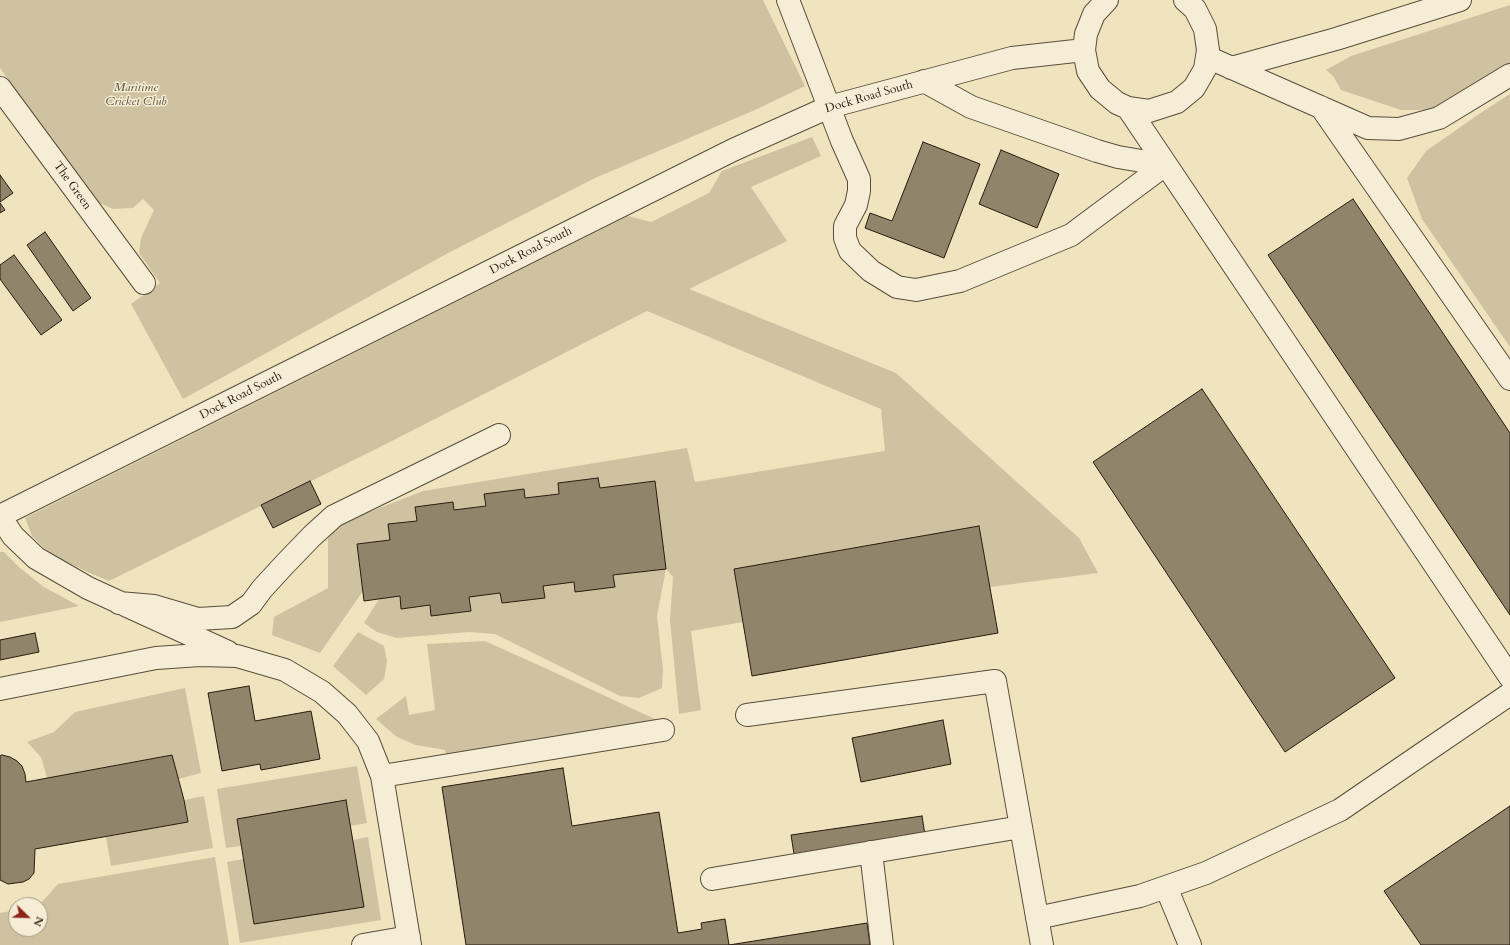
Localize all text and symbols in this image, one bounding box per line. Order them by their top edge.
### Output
street label: Dock Road South [824,78,914,116]
park label: Maritime Cricket Club [105,81,167,109]
street label: The Green [50,159,94,213]
street label: Dock Road South [487,224,575,278]
street label: Dock Road South [197,369,285,423]
north arrow [8,897,48,937]
text: N [30,914,47,929]

